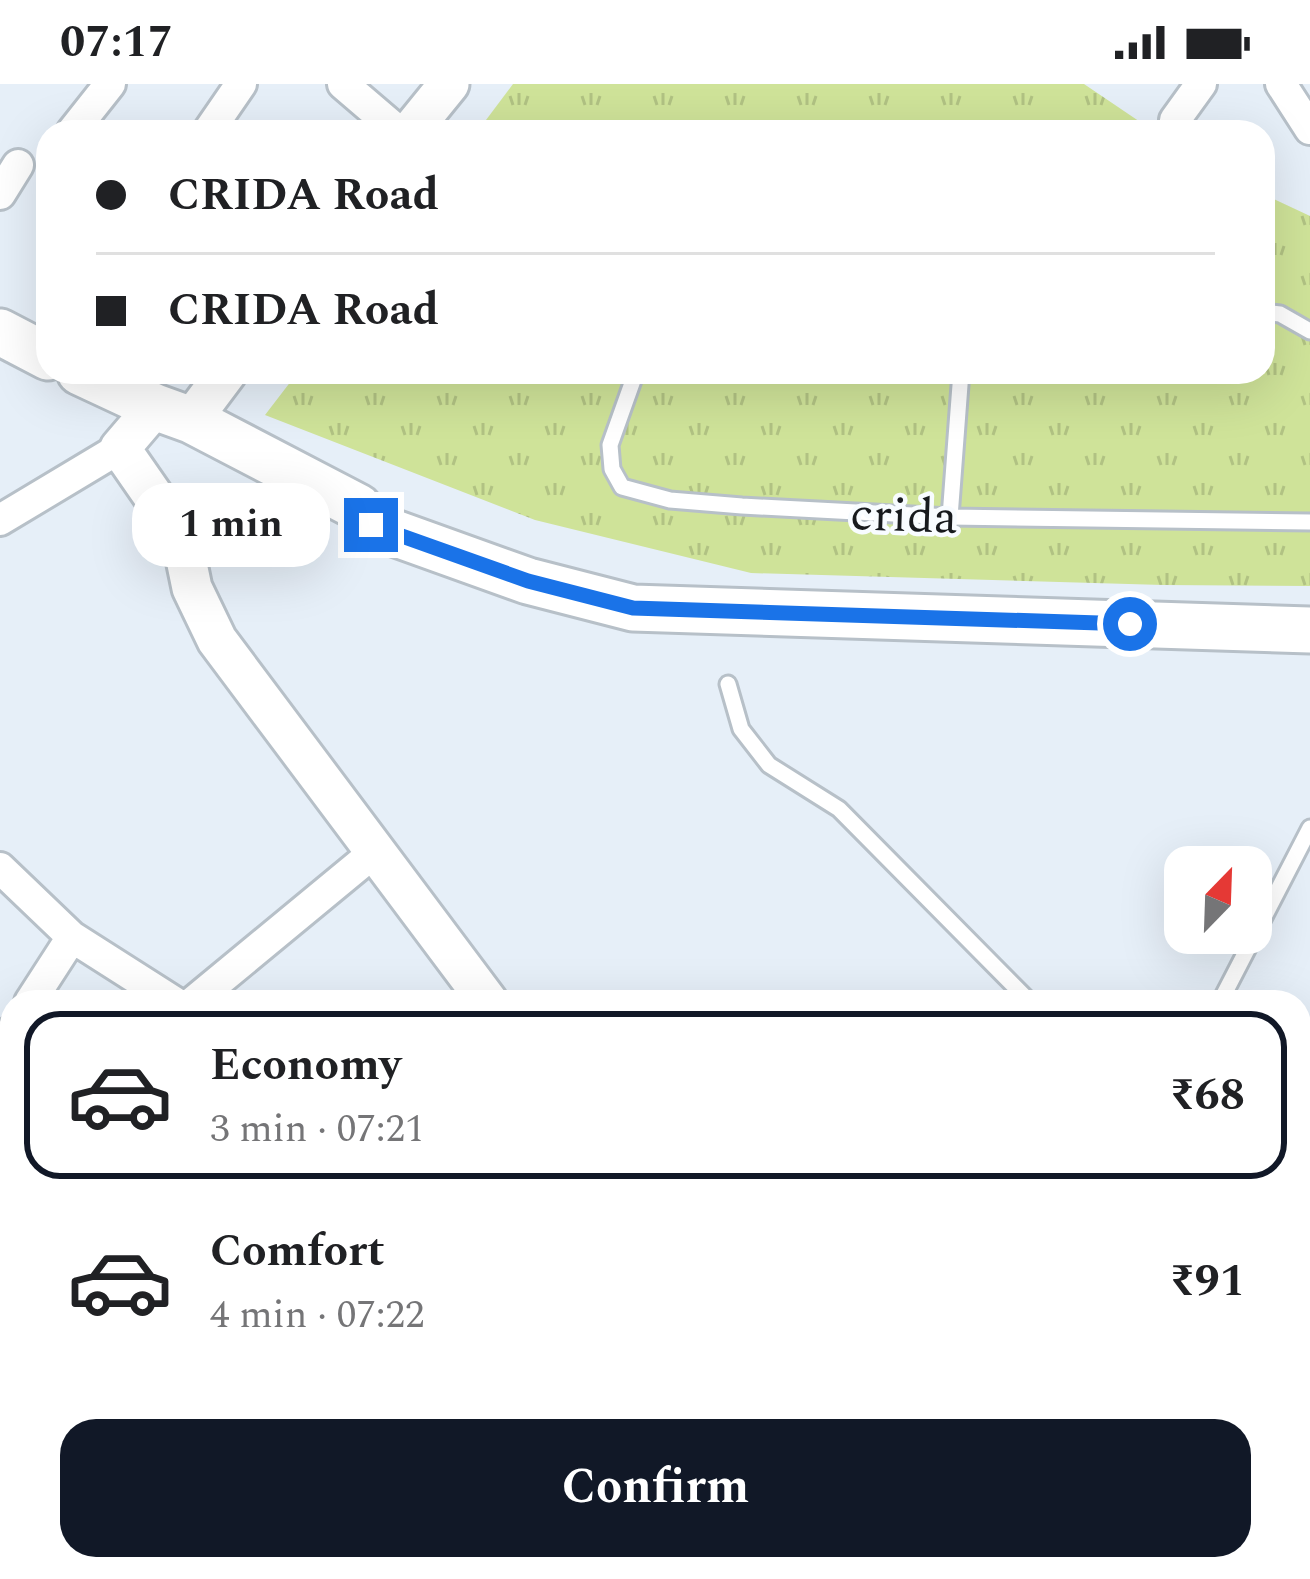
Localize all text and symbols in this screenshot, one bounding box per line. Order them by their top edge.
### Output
text: 07:17 [60,8,173,77]
text: CRIDA Road [168,161,439,230]
text: CRIDA Road [168,276,439,345]
street label: crida [849,478,959,555]
callout: 1 min [131,483,329,567]
text: 1 min [179,495,283,554]
route end [344,498,398,552]
route start [1103,597,1157,651]
north arrow [1164,846,1272,954]
map controls [1164,846,1272,954]
text: Economy [210,1031,401,1100]
icon: car [66,1041,174,1149]
text: ₹68 [1169,1061,1245,1130]
text: 3 min · 07:21 [210,1100,425,1159]
text: Comfort [210,1217,385,1286]
icon: car [66,1227,174,1335]
text: ₹91 [1169,1247,1245,1316]
text: 4 min · 07:22 [210,1286,425,1345]
button: Confirm [60,1419,1251,1557]

